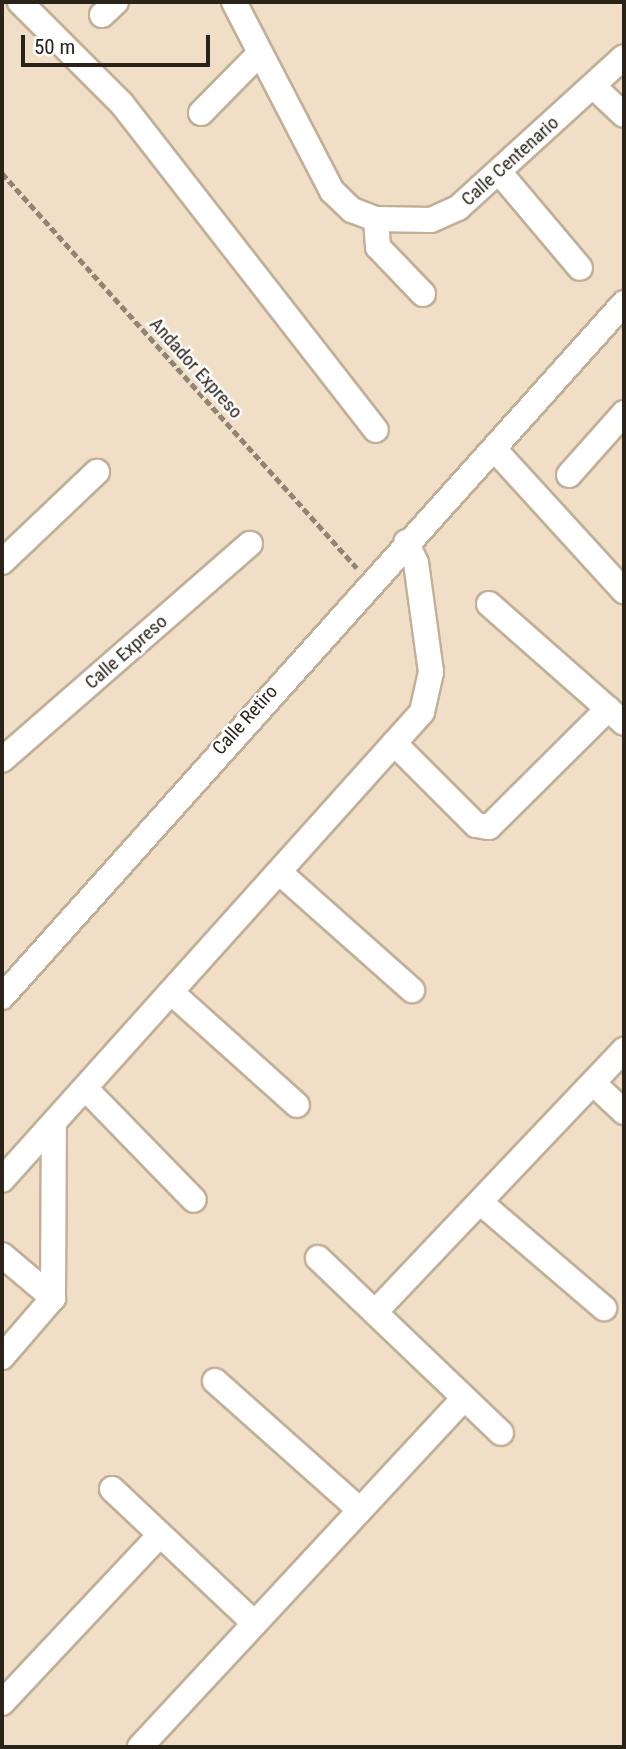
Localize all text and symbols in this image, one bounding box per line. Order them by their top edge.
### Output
scale bar [24,21,214,65]
text: 50 m [34,35,75,59]
street label: Calle Centenario [457,111,563,211]
street label: Andador Expreso [145,313,247,423]
street label: Calle Expreso [80,610,172,694]
street label: Calle Retiro [208,680,282,760]

